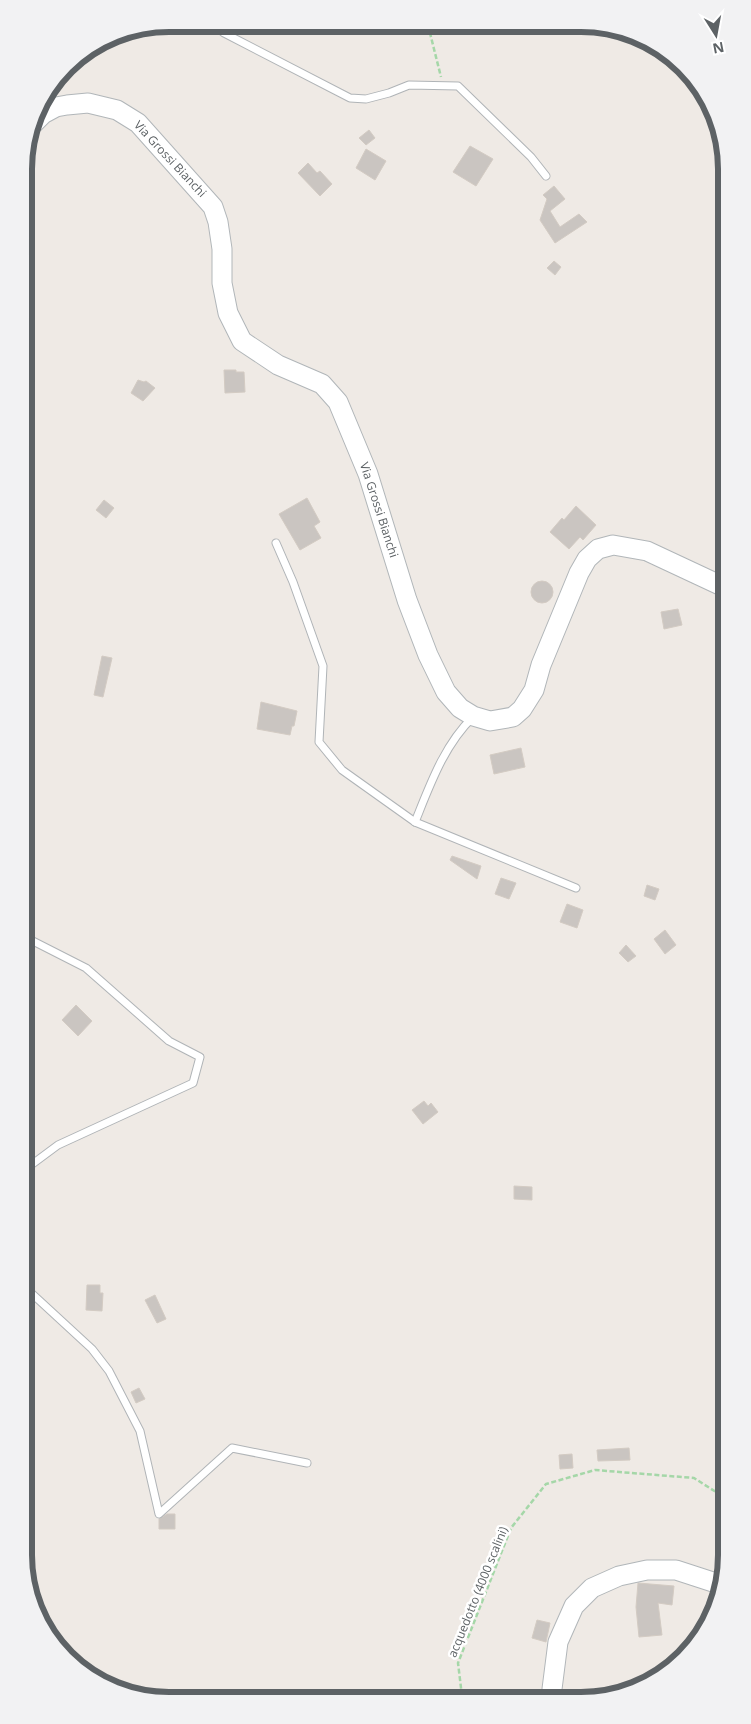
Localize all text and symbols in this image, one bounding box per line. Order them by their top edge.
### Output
north arrow [691,10,741,60]
text: N [711,38,726,59]
street label: Via Grossi Bianchi [130,117,210,201]
street label: Via Grossi Bianchi [356,460,403,560]
street label: acquedotto (4000 scalini) [444,1524,512,1660]

